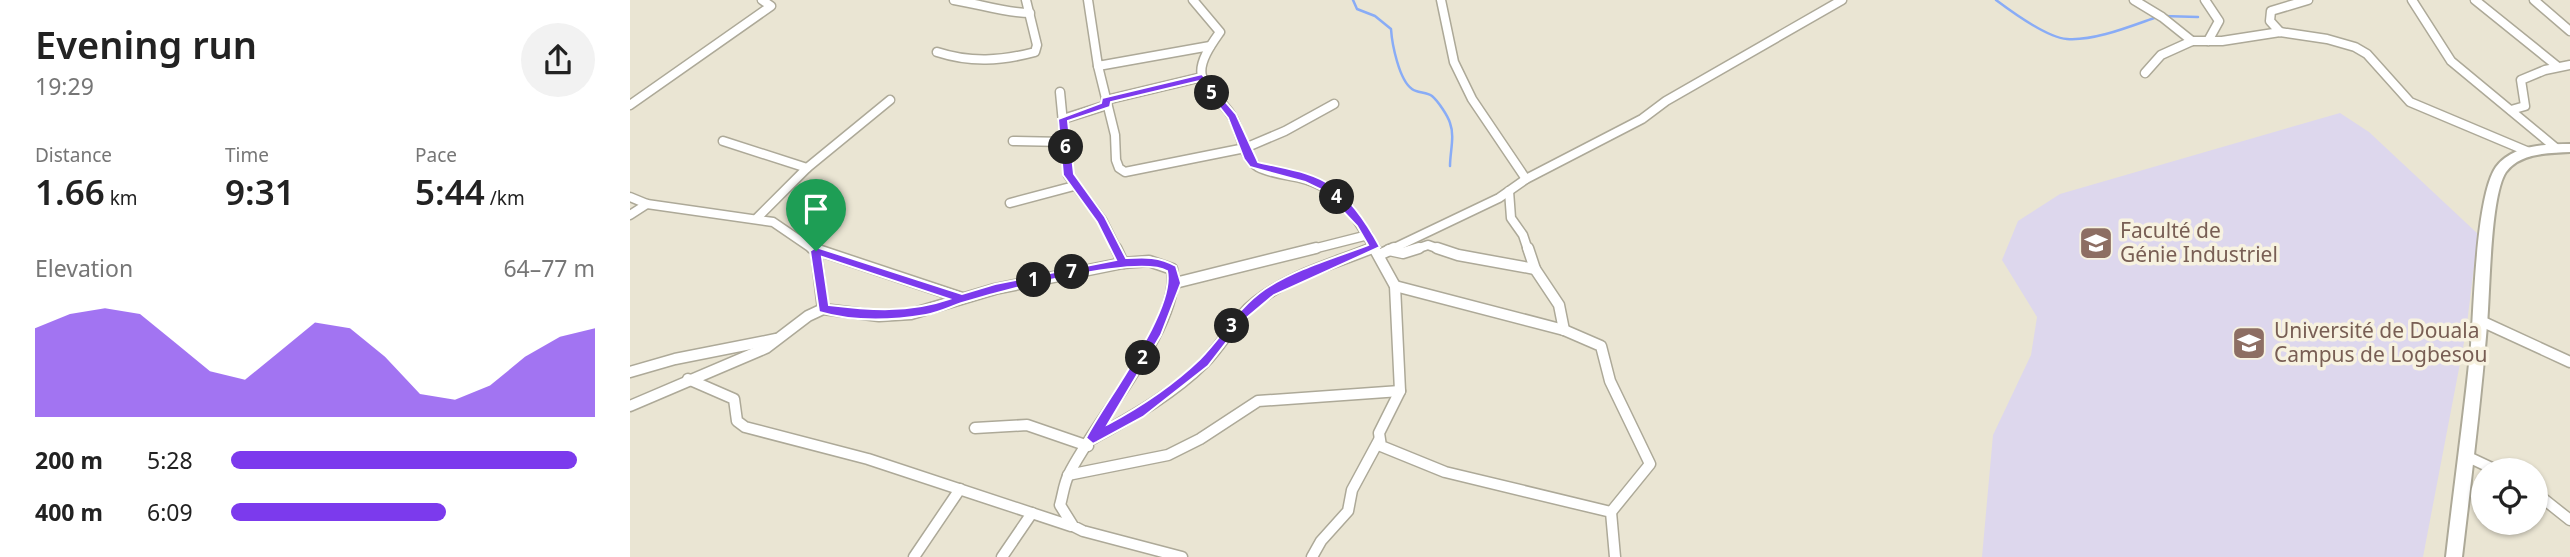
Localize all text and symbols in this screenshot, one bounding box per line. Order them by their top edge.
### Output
text: Evening run [35,18,257,70]
button: share [521,23,595,97]
text: 19:29 [35,70,94,102]
pin: 5 [1194,76,1230,110]
text: 5 [1206,79,1217,105]
pin: 6 [1048,130,1083,164]
text: 6 [1060,133,1071,159]
text: Distance [35,142,112,168]
text: Time [225,142,269,168]
text: Pace [415,142,457,168]
text: 1.66 [35,168,105,215]
text: 9:31 [225,168,295,215]
text: 5:44 [415,168,485,215]
pin [786,179,846,251]
pin: 4 [1320,180,1354,214]
text: 4 [1331,183,1342,209]
text: km [105,185,138,211]
text: /km [485,185,525,211]
icon: arrive [797,190,835,228]
place label: Faculté de Génie Industriel [2120,216,2278,268]
school or university icon: Faculté de Génie Industriel [2077,224,2115,262]
text: Elevation [35,252,133,284]
text: 64–77 m [503,252,595,284]
pin: 7 [1054,254,1090,290]
text: 7 [1066,258,1077,284]
pin: 1 [1016,262,1052,298]
text: 1 [1028,266,1039,292]
pin: 3 [1214,308,1250,344]
text: 3 [1226,312,1237,338]
place label: Université de Douala Campus de Logbesou [2274,316,2487,368]
school or university icon: Université de Douala Campus de Logbesou [2230,324,2268,362]
pin: 2 [1126,340,1160,376]
text: 2 [1137,344,1148,370]
text: 200 m [35,444,103,476]
text: 5:28 [147,444,193,476]
map controls [2471,458,2548,535]
button: locate [2471,458,2548,535]
text: 400 m [35,496,103,528]
text: 6:09 [147,496,193,528]

